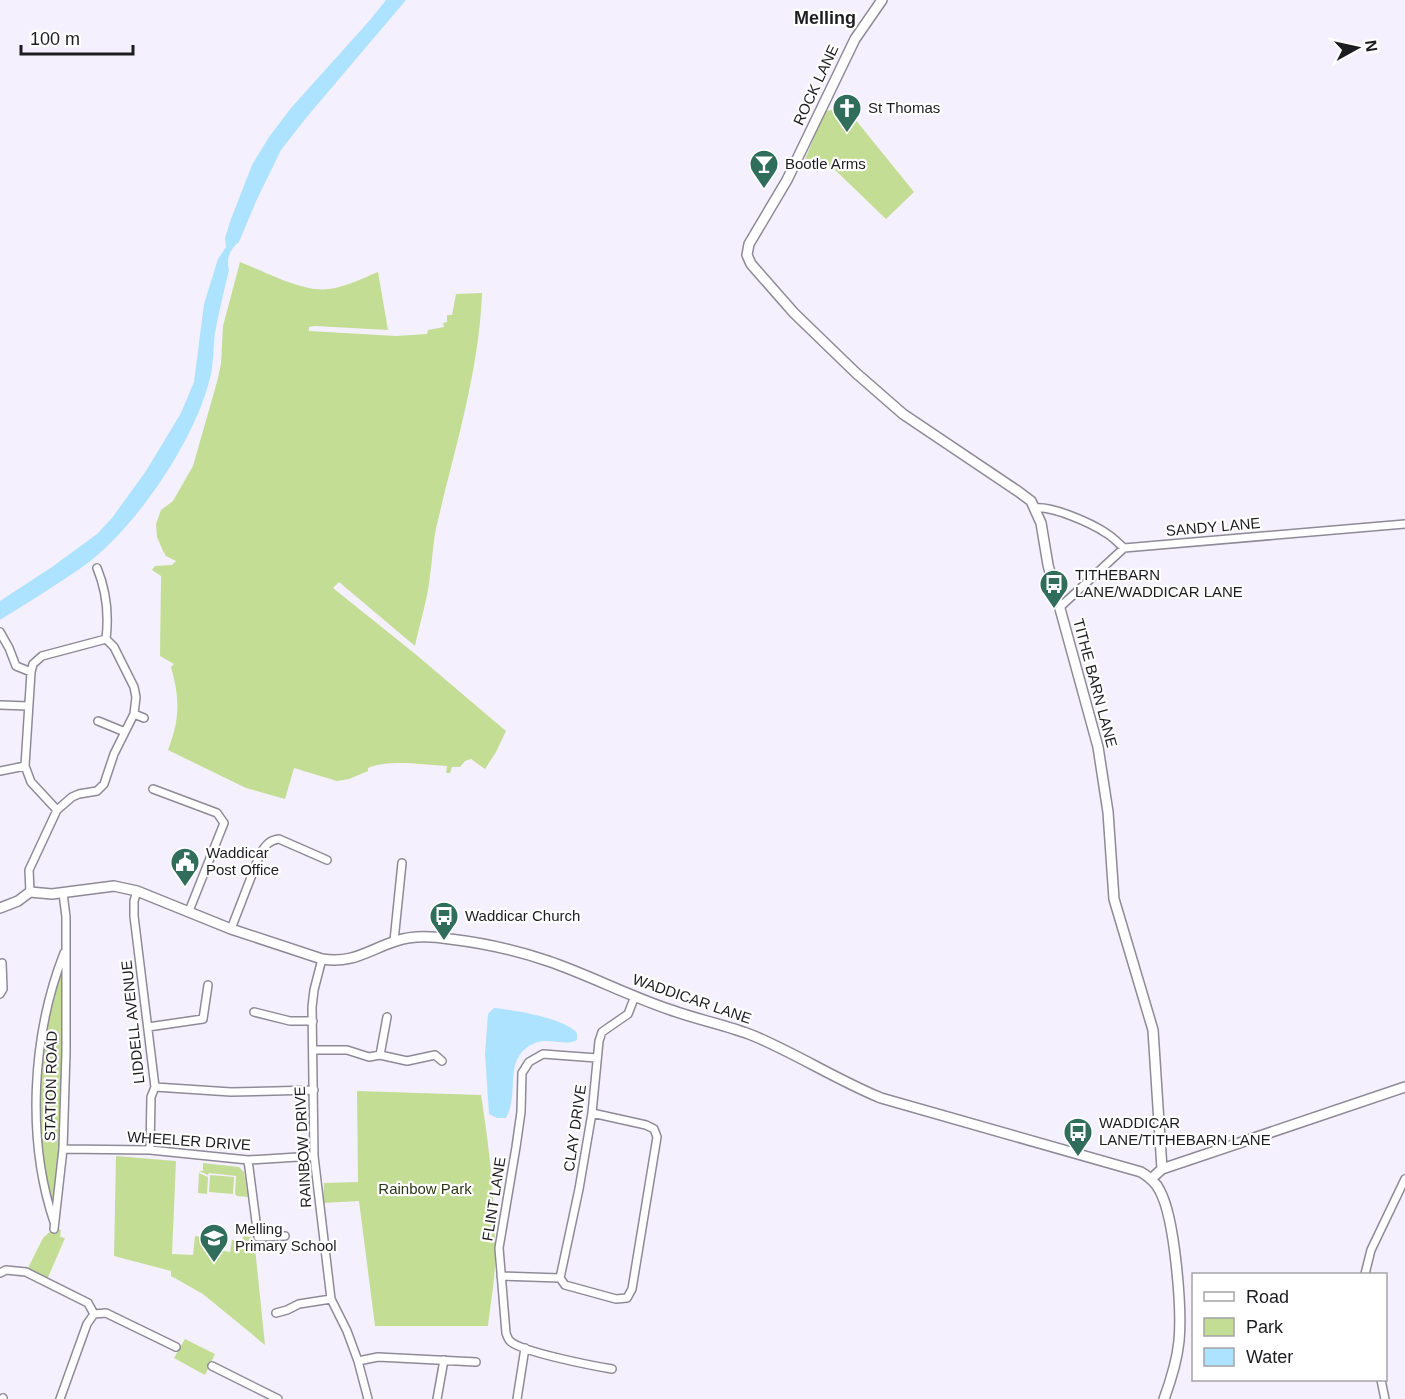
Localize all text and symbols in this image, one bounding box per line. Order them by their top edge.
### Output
district label: Melling [794,8,856,28]
scale bar [21,18,134,56]
north arrow [1327,18,1387,78]
text: 100 m [30,29,80,49]
text: N [1362,39,1381,53]
street label: ROCK LANE [790,42,842,128]
church icon: St Thomas [831,92,863,134]
place label: St Thomas [868,99,940,116]
bar icon: Bootle Arms [748,148,780,190]
place label: Bootle Arms [785,155,866,172]
street label: SANDY LANE [1165,514,1261,539]
place label: TITHEBARN LANE/WADDICAR LANE [1075,566,1243,600]
bus stop icon: TITHEBARN LANE/WADDICAR LANE [1038,568,1070,610]
street label: TITHE BARN LANE [1070,617,1121,749]
place label: Waddicar Post Office [206,844,279,878]
public building icon: Waddicar Post Office [169,846,201,888]
bus stop icon: Waddicar Church [428,900,460,942]
place label: Waddicar Church [465,907,580,924]
street label: LIDDELL AVENUE [118,959,147,1085]
street label: WADDICAR LANE [631,970,754,1027]
street label: STATION ROAD [41,1031,60,1141]
street label: CLAY DRIVE [560,1083,589,1173]
street label: RAINBOW DRIVE [291,1086,314,1208]
place label: WADDICAR LANE/TITHEBARN LANE [1099,1114,1271,1148]
bus stop icon: WADDICAR LANE/TITHEBARN LANE [1062,1116,1094,1158]
street label: WHEELER DRIVE [126,1128,252,1153]
street label: FLINT LANE [478,1156,509,1242]
park label: Rainbow Park [378,1180,472,1197]
place label: Melling Primary School [235,1220,337,1254]
school or university icon: Melling Primary School [198,1222,230,1264]
legend [1192,1273,1387,1381]
text: Road [1246,1287,1289,1307]
text: Park [1246,1317,1284,1337]
text: Water [1246,1347,1293,1367]

